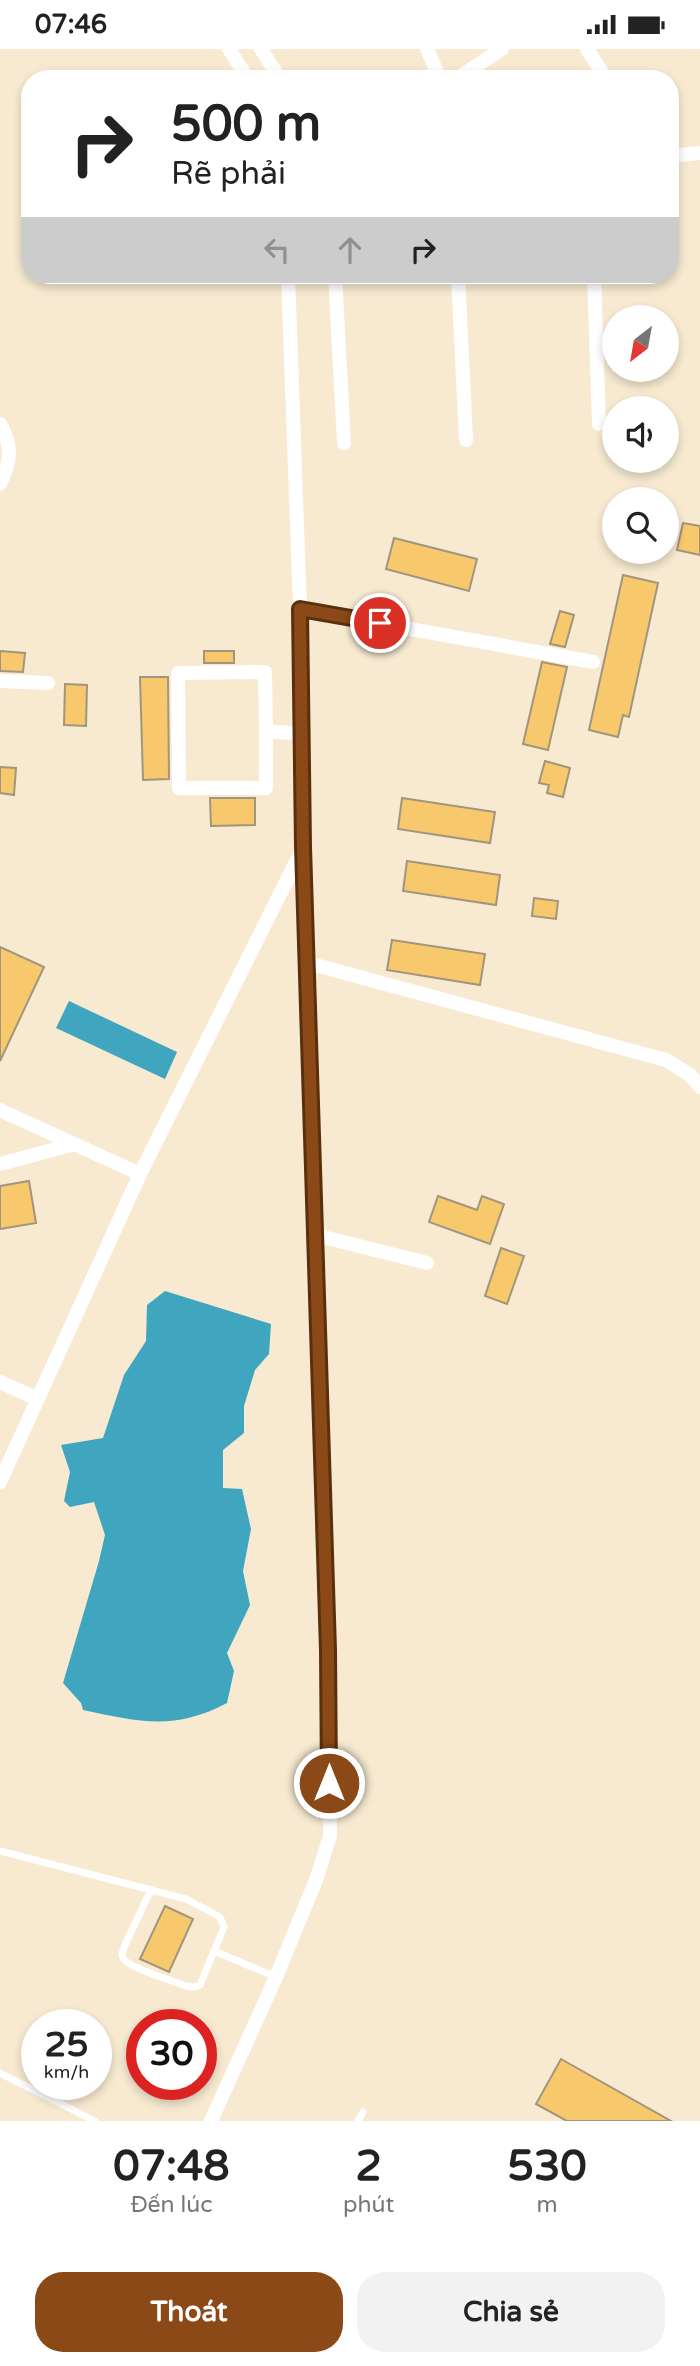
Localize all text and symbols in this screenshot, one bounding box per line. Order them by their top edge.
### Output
text: 07:46 [35,9,107,40]
text: 500 m [171,95,321,154]
icon: right [56,98,147,189]
text: Rẽ phải [171,155,286,193]
icon: left [258,231,296,269]
icon: ahead [331,231,369,269]
icon: right [404,231,442,269]
north arrow [602,305,679,381]
map controls [602,305,679,564]
button: sound [602,396,679,473]
button: search [602,487,679,564]
pin [350,593,410,653]
icon: arrive [361,604,399,642]
position arrow [292,1746,366,1820]
speed limit sign: 30 [126,2009,217,2100]
text: 25 [45,2024,88,2066]
text: km/h [44,2061,89,2083]
text: 07:48 [113,2141,230,2192]
text: 2 [355,2141,382,2192]
text: 530 [508,2141,587,2192]
text: Đến lúc [131,2191,212,2219]
text: phút [343,2191,394,2219]
text: m [537,2191,558,2219]
button: Thoát [35,2272,343,2352]
button: Chia sẻ [357,2272,665,2352]

